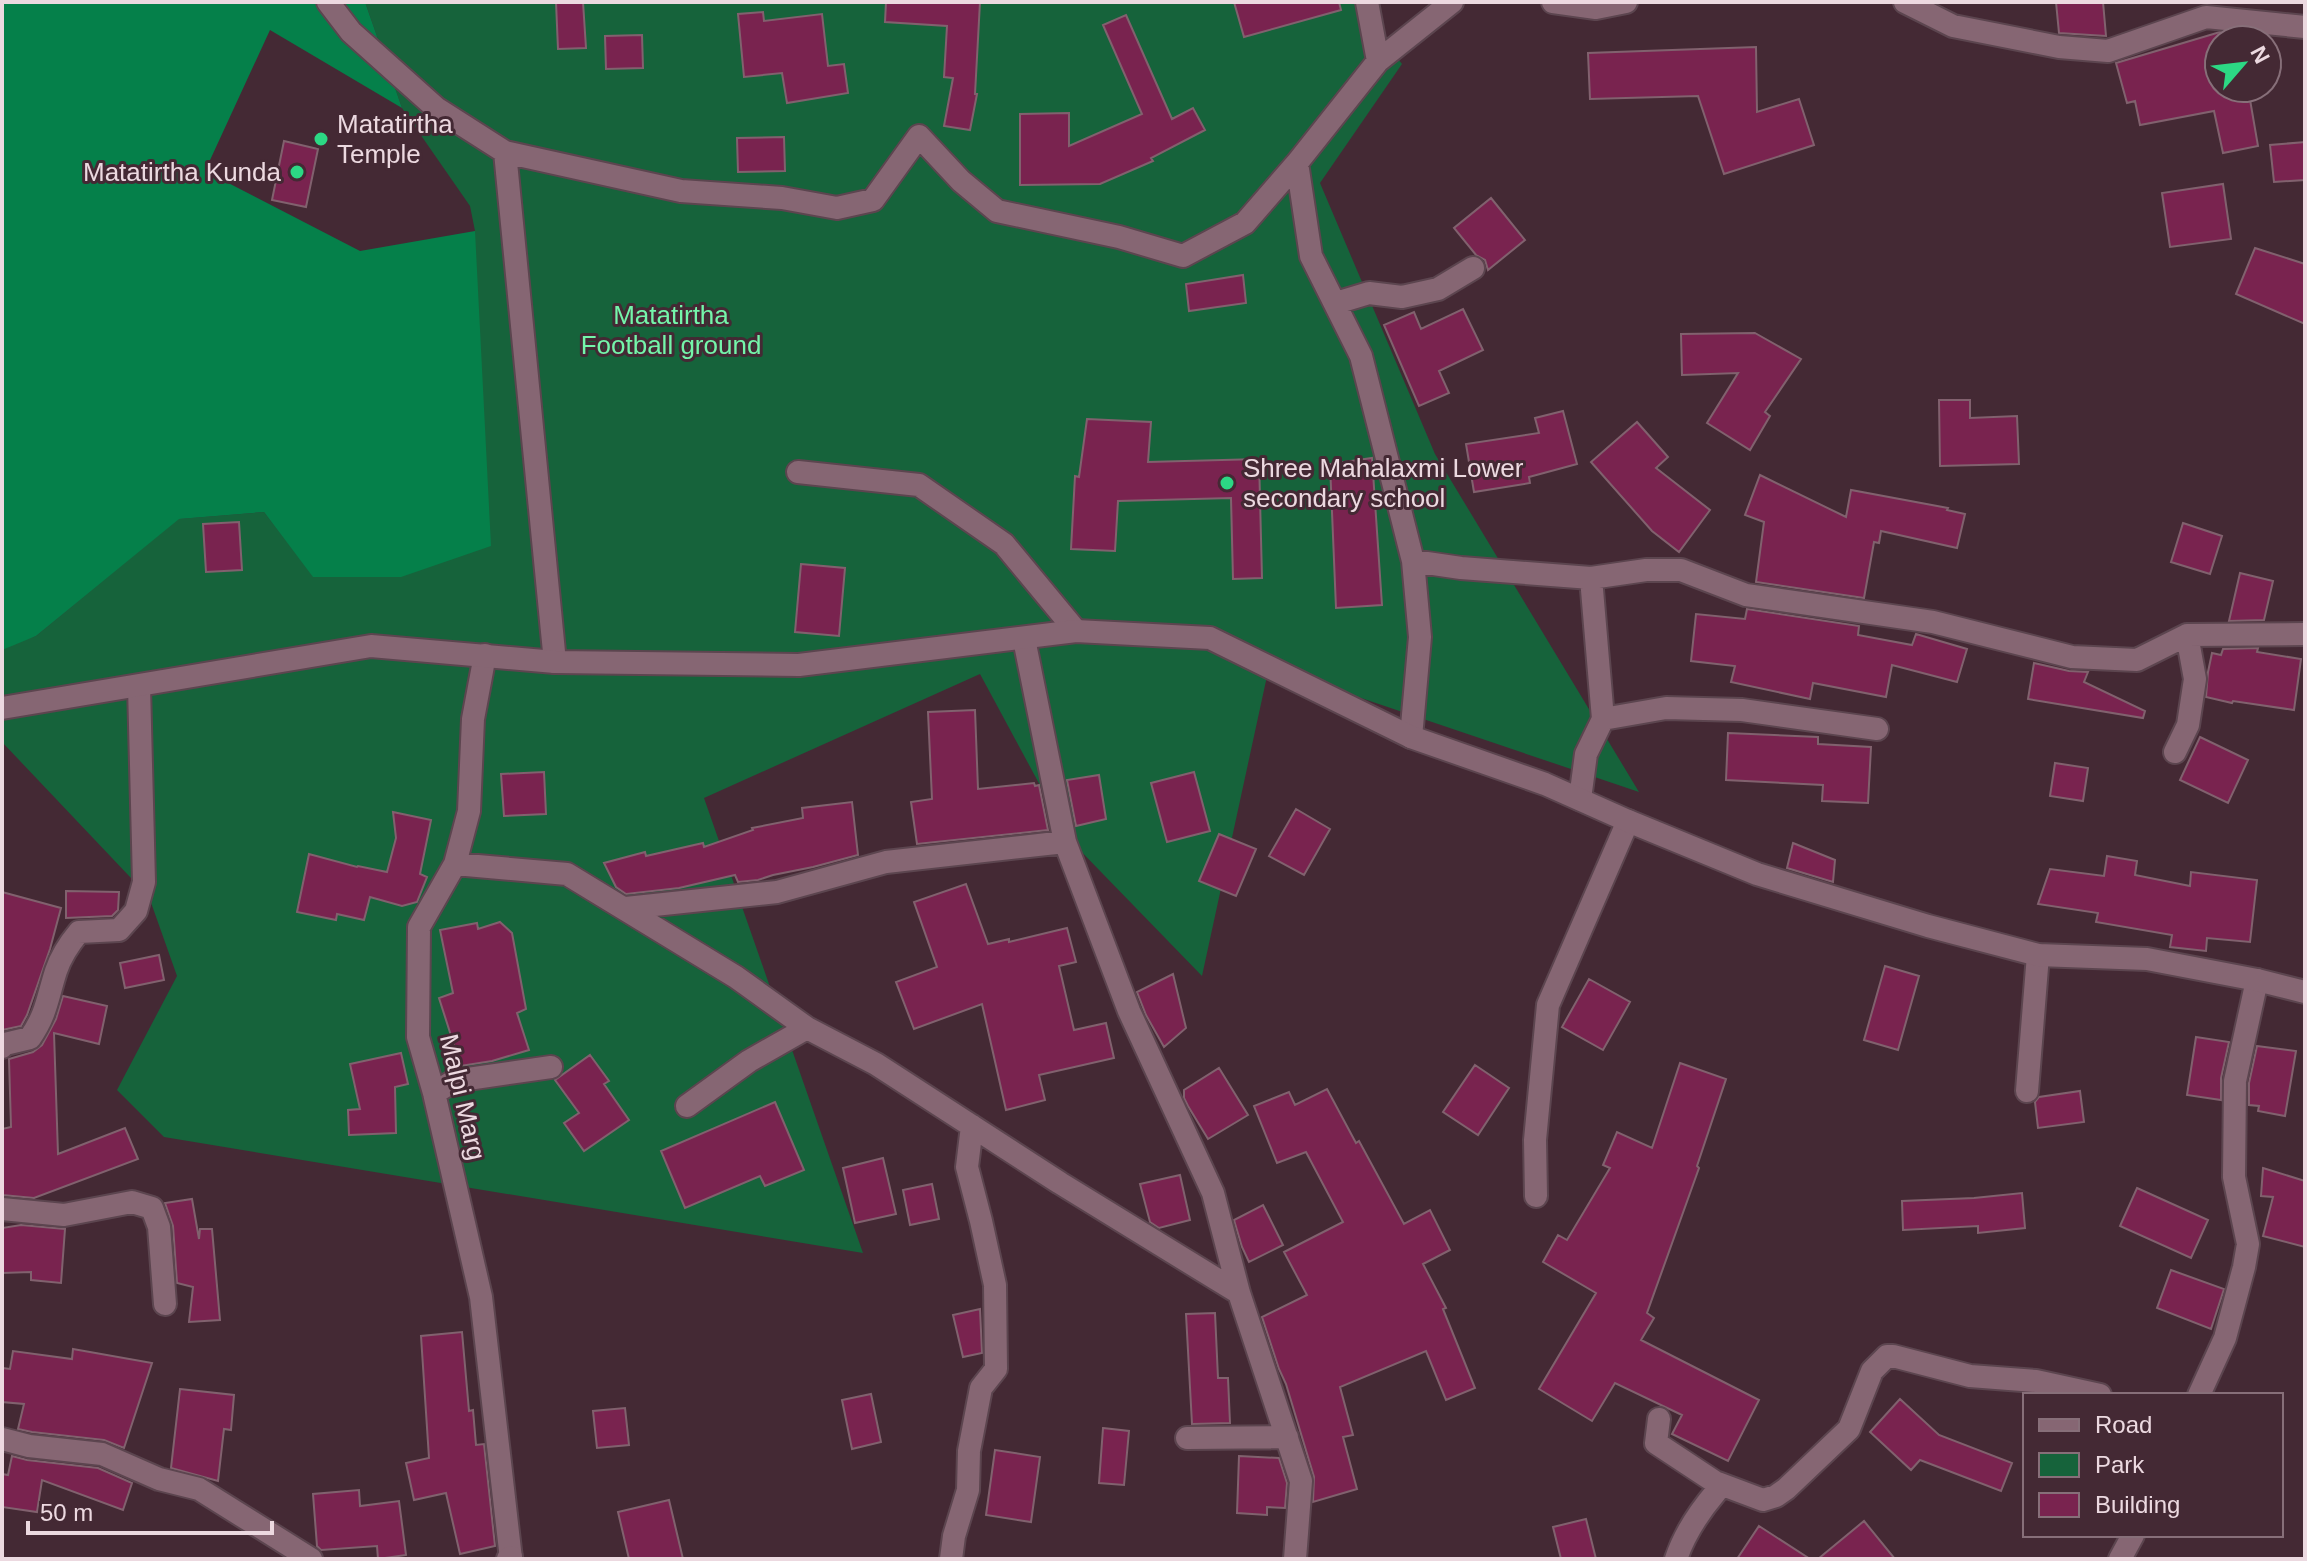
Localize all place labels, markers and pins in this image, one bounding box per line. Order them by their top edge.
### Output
place label: Matatirtha Temple [337,109,453,169]
marker: Matatirtha Temple [312,130,330,148]
place label: Matatirtha Kunda [83,157,282,187]
marker: Matatirtha Kunda [288,163,306,181]
place label: Shree Mahalaxmi Lower secondary school [1243,453,1524,513]
marker: Shree Mahalaxmi Lower secondary school [1218,474,1236,492]

